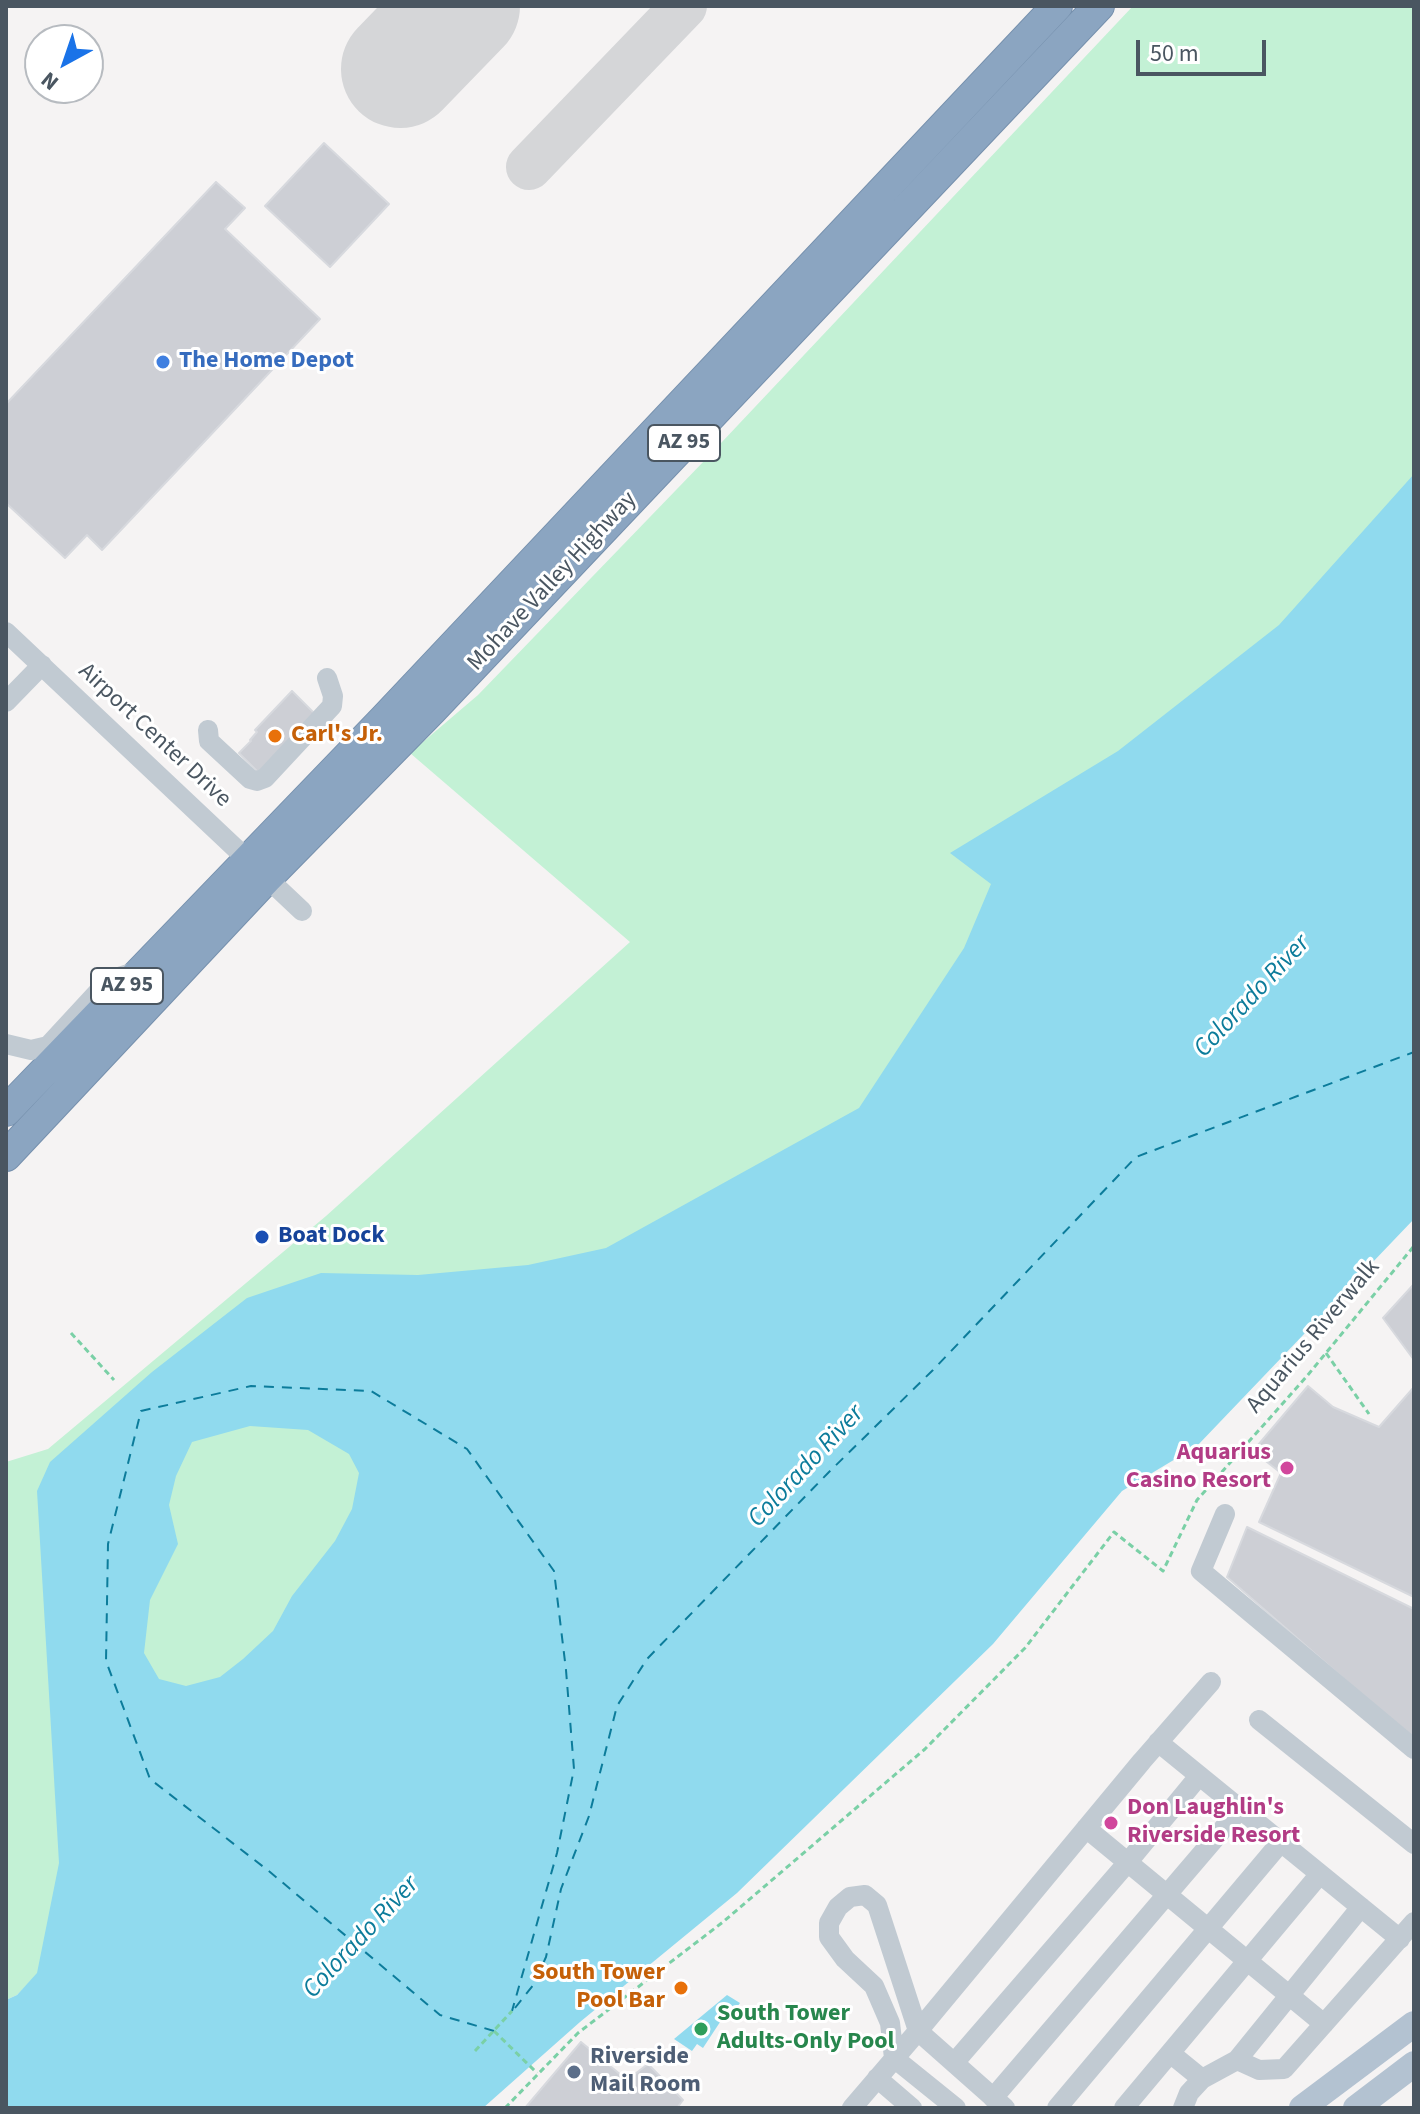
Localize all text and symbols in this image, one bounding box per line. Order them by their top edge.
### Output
north arrow [24,24,104,104]
scale bar [1140,24,1270,74]
text: 50 m [1150,36,1199,71]
text: N [34,64,66,98]
place label: The Home Depot [179,348,354,376]
marker: The Home Depot [154,353,172,371]
road number: AZ 95 [648,425,720,461]
street label: Mohave Valley Highway [462,486,644,678]
street label: Airport Center Drive [72,658,236,814]
place label: Carl's Jr. [291,722,383,750]
marker: Carl's Jr. [266,727,284,745]
water label: Colorado River [1188,929,1318,1065]
road number: AZ 95 [91,968,163,1004]
place label: Boat Dock [278,1223,385,1251]
marker: Boat Dock [253,1228,271,1246]
street label: Aquarius Riverwalk [1241,1254,1387,1420]
water label: Colorado River [742,1399,872,1535]
place label: Aquarius Casino Resort [1126,1440,1271,1496]
marker: Aquarius Casino Resort [1278,1459,1296,1477]
place label: Don Laughlin's Riverside Resort [1127,1795,1300,1851]
marker: Don Laughlin's Riverside Resort [1102,1814,1120,1832]
water label: Colorado River [297,1870,427,2006]
place label: South Tower Pool Bar [532,1960,665,2016]
marker: South Tower Pool Bar [672,1979,690,1997]
place label: South Tower Adults-Only Pool [717,2001,894,2057]
marker: South Tower Adults-Only Pool [692,2020,710,2038]
place label: Riverside Mail Room [590,2044,701,2100]
marker: Riverside Mail Room [565,2063,583,2081]

